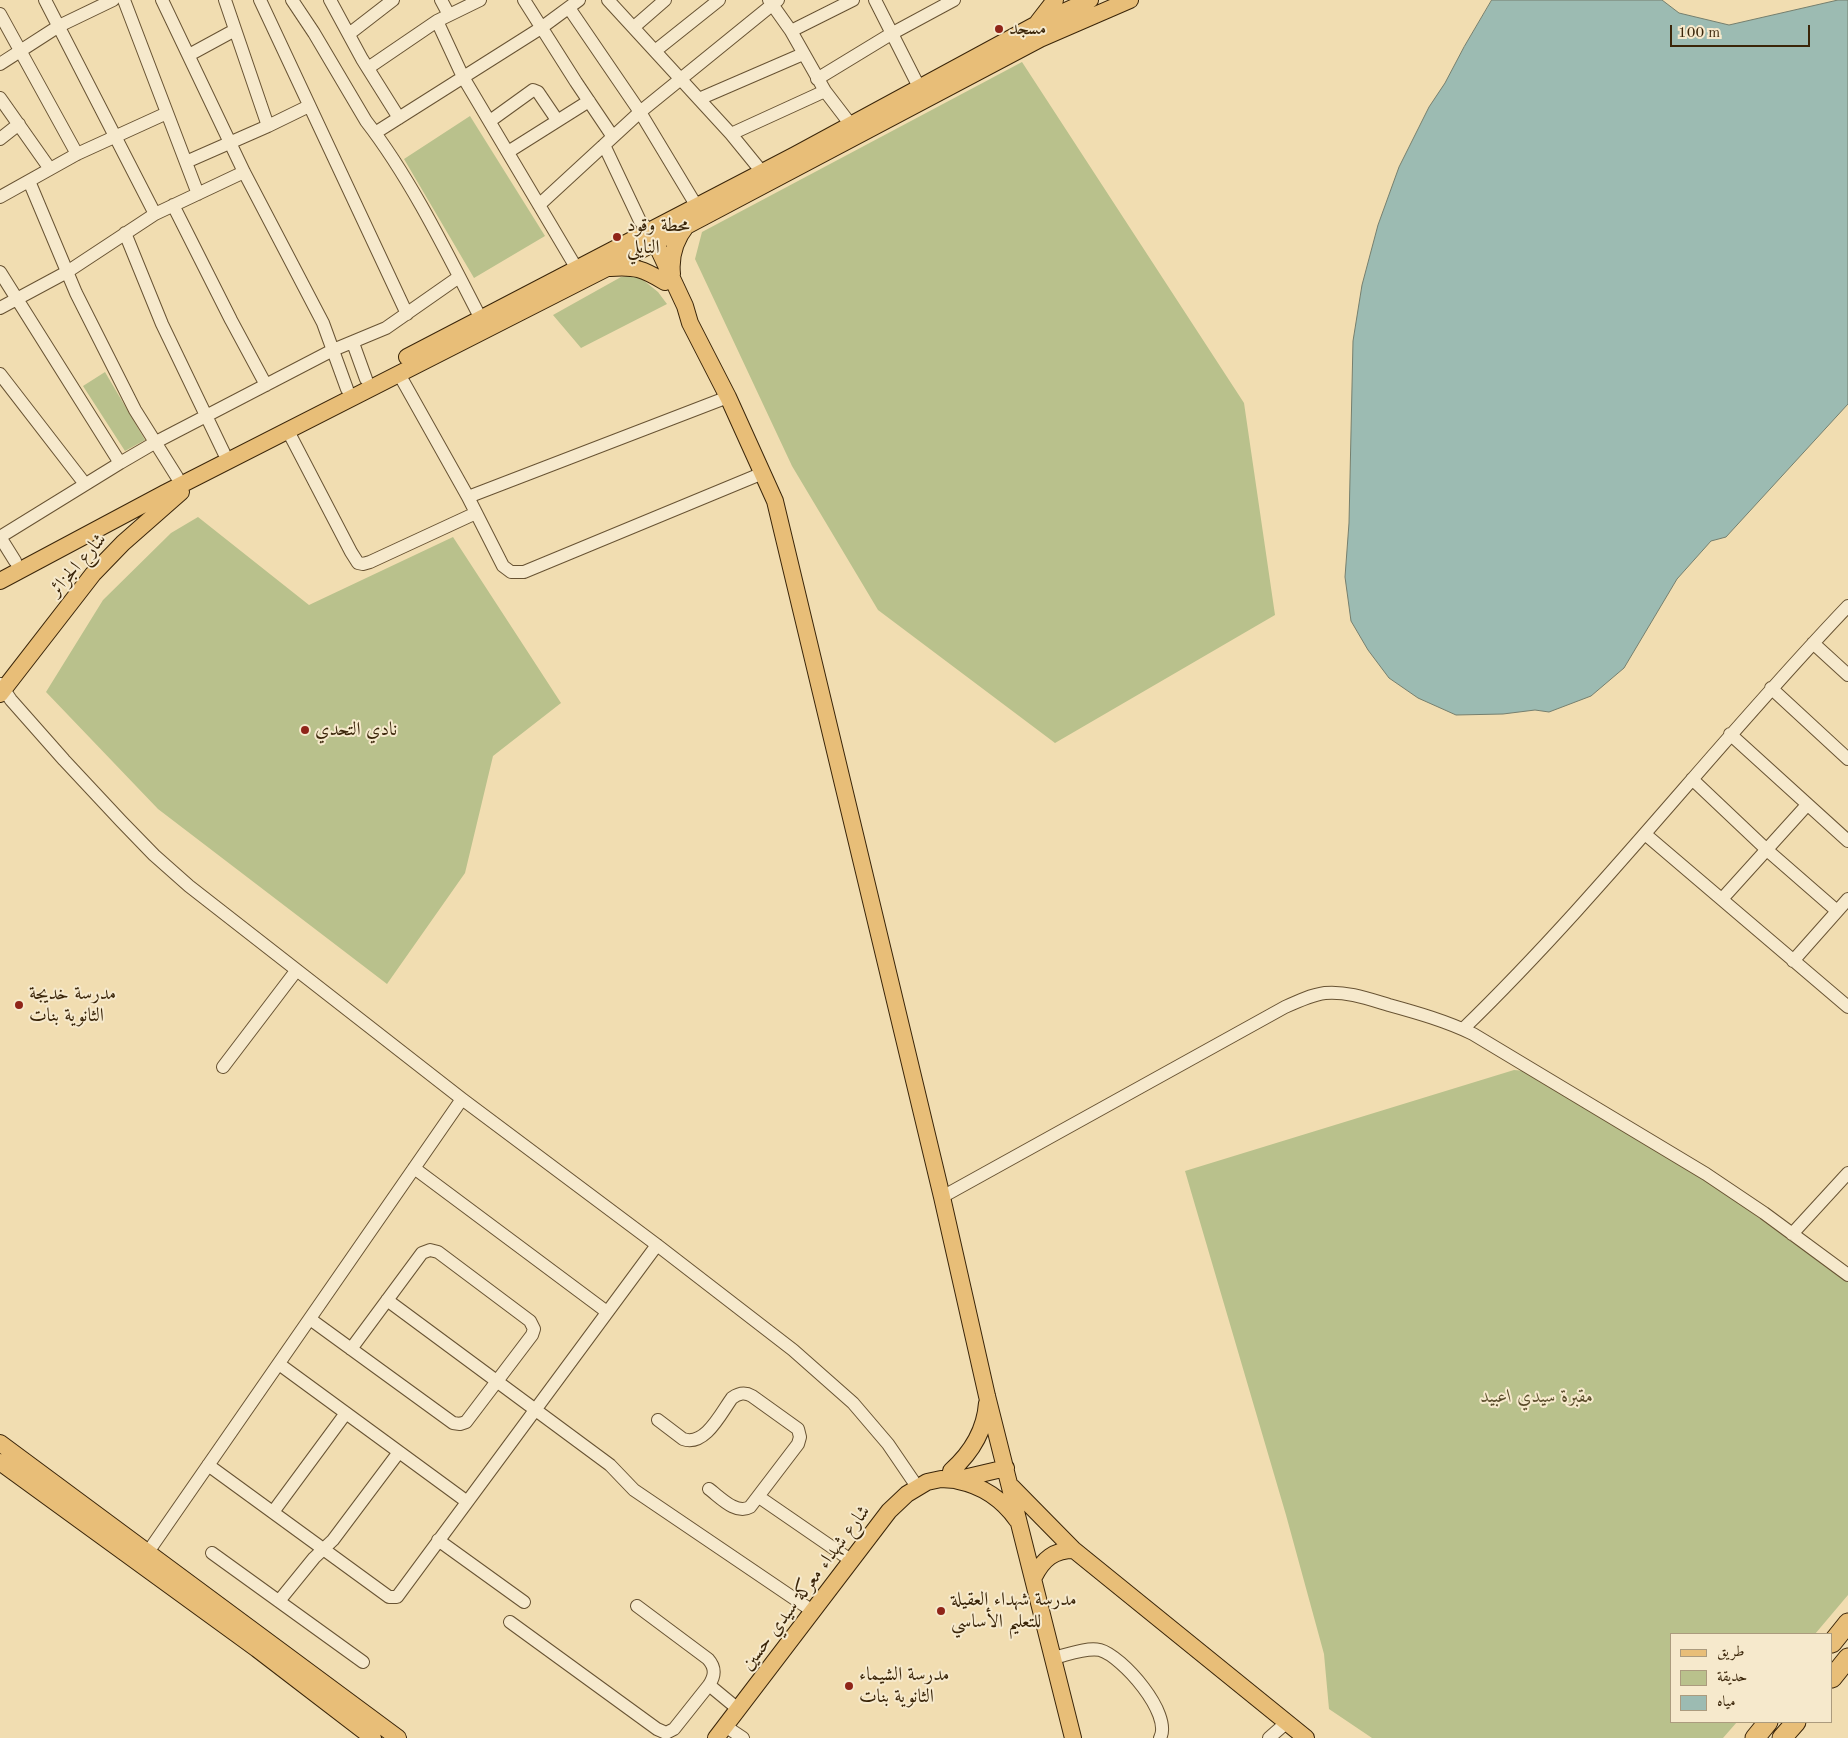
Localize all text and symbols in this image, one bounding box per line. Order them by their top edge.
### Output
scale bar [1673,15,1813,47]
place label: مسجد [1009,18,1046,40]
marker: مسجد [993,23,1005,35]
text: 100 m [1678,26,1720,41]
place label: محطة وقود النايلي [627,215,690,259]
marker: محطة وقود النايلي [611,231,623,243]
street label: شارع الجزائر [44,529,112,601]
place label: نادي التحدي [315,719,397,741]
marker: نادي التحدي [299,724,311,736]
place label: مدرسة خديجة الثانوية بنات [29,983,116,1027]
marker: مدرسة خديجة الثانوية بنات [13,999,25,1011]
park label: مقبرة سيدي اعبيد [1481,1386,1593,1408]
street label: شارع شهداء معركة سيدي حسين [736,1501,876,1675]
place label: مدرسة شهداء العقيلة للتعليم الأساسي [951,1589,1077,1633]
marker: مدرسة شهداء العقيلة للتعليم الأساسي [935,1605,947,1617]
legend [1670,1633,1833,1723]
text: طريق [1717,1645,1744,1660]
place label: مدرسة الشيماء الثانوية بنات [859,1664,949,1708]
text: حديقة [1717,1670,1747,1685]
marker: مدرسة الشيماء الثانوية بنات [843,1680,855,1692]
text: مياه [1717,1695,1735,1710]

